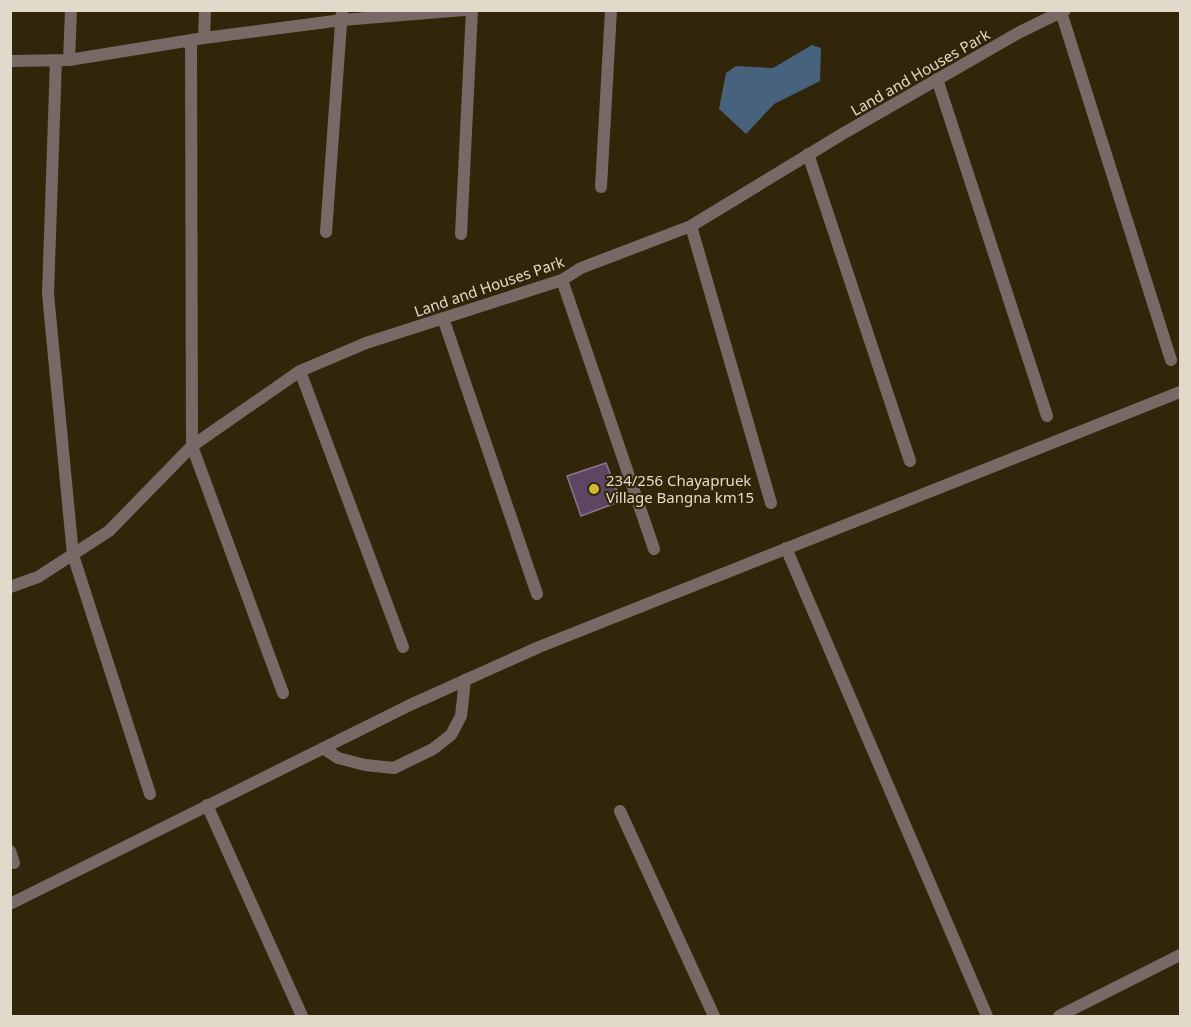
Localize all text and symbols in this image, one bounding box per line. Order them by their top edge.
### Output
street label: Land and Houses Park [847,24,993,120]
street label: Land and Houses Park [411,251,567,321]
place label: 234/256 Chayapruek Village Bangna km15 [606,470,754,507]
marker: 234/256 Chayapruek Village Bangna km15 [587,482,601,496]

